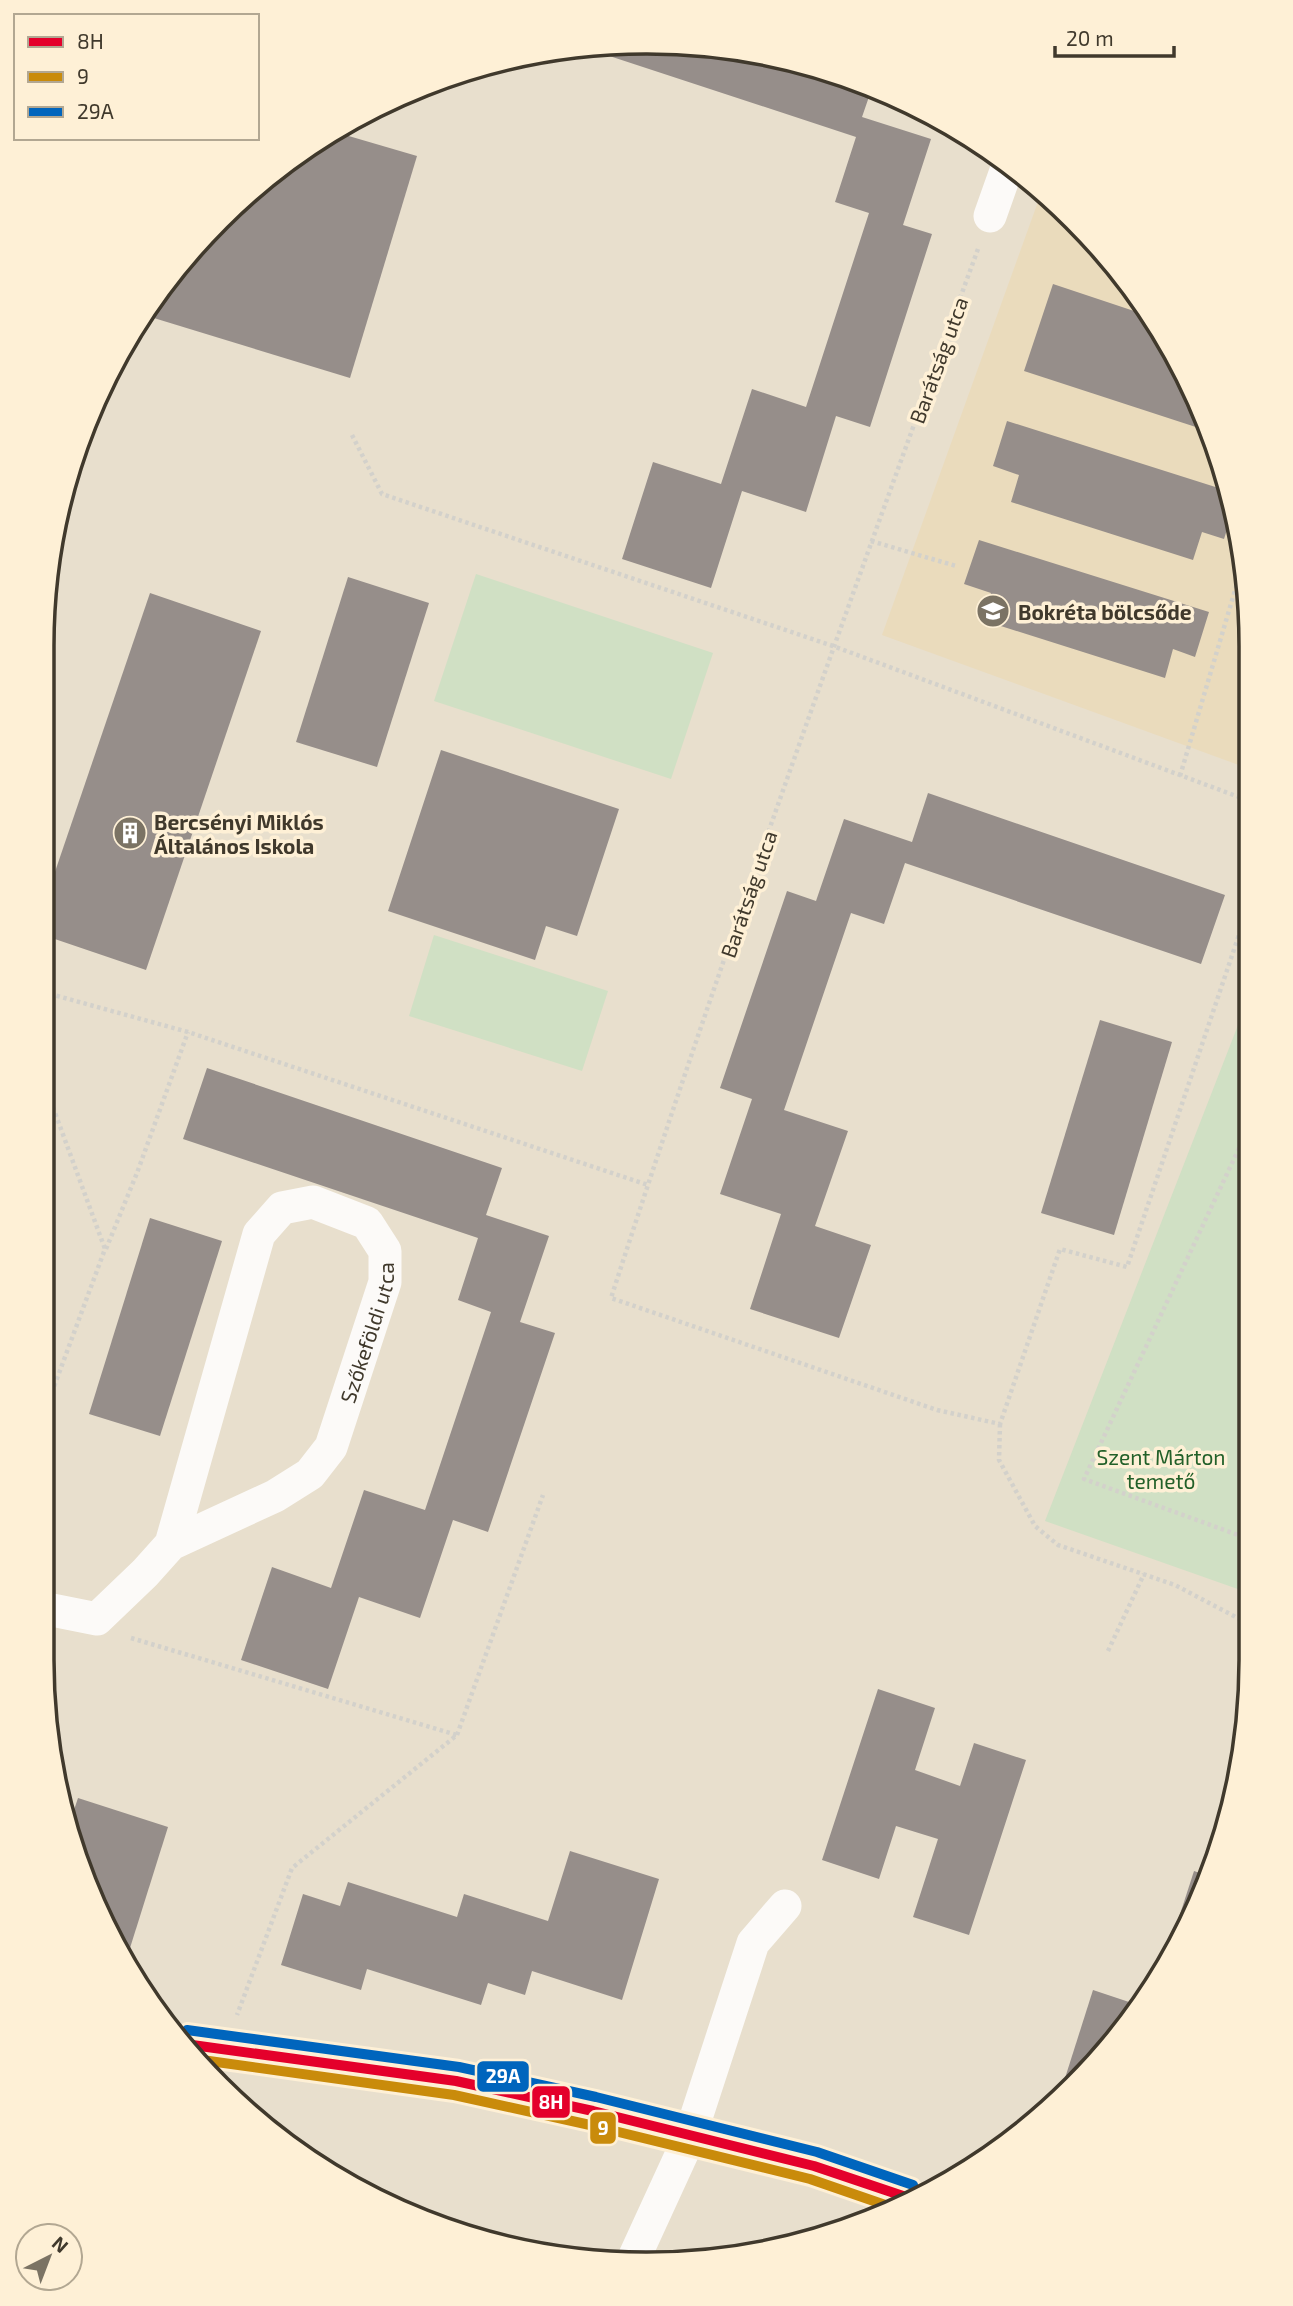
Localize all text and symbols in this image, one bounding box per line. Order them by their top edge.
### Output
legend [14,14,259,140]
scale bar [1055,14,1174,58]
text: 20 m [1066,25,1114,50]
text: 8H [77,28,104,53]
text: 9 [77,63,89,88]
text: 29A [77,98,114,123]
street label: Barátság utca [904,293,972,427]
school or university icon: Bokréta bölcsőde [974,592,1012,630]
place label: Bokréta bölcsőde [1018,599,1192,624]
place label: Bercsényi Miklós Általános Iskola [154,809,324,858]
building icon: Bercsényi Miklós Általános Iskola [111,814,149,852]
street label: Barátság utca [715,827,781,961]
street label: Szőkeföldi utca [334,1262,398,1406]
park label: Szent Márton temető [1096,1444,1226,1493]
line badge: 29A [476,2060,530,2093]
text: 29A [486,2064,521,2087]
line badge: 8H [531,2085,571,2119]
text: 8H [539,2090,563,2113]
line badge: 9 [589,2111,617,2145]
text: 9 [597,2116,609,2139]
north arrow [14,2222,84,2292]
text: N [48,2231,74,2257]

